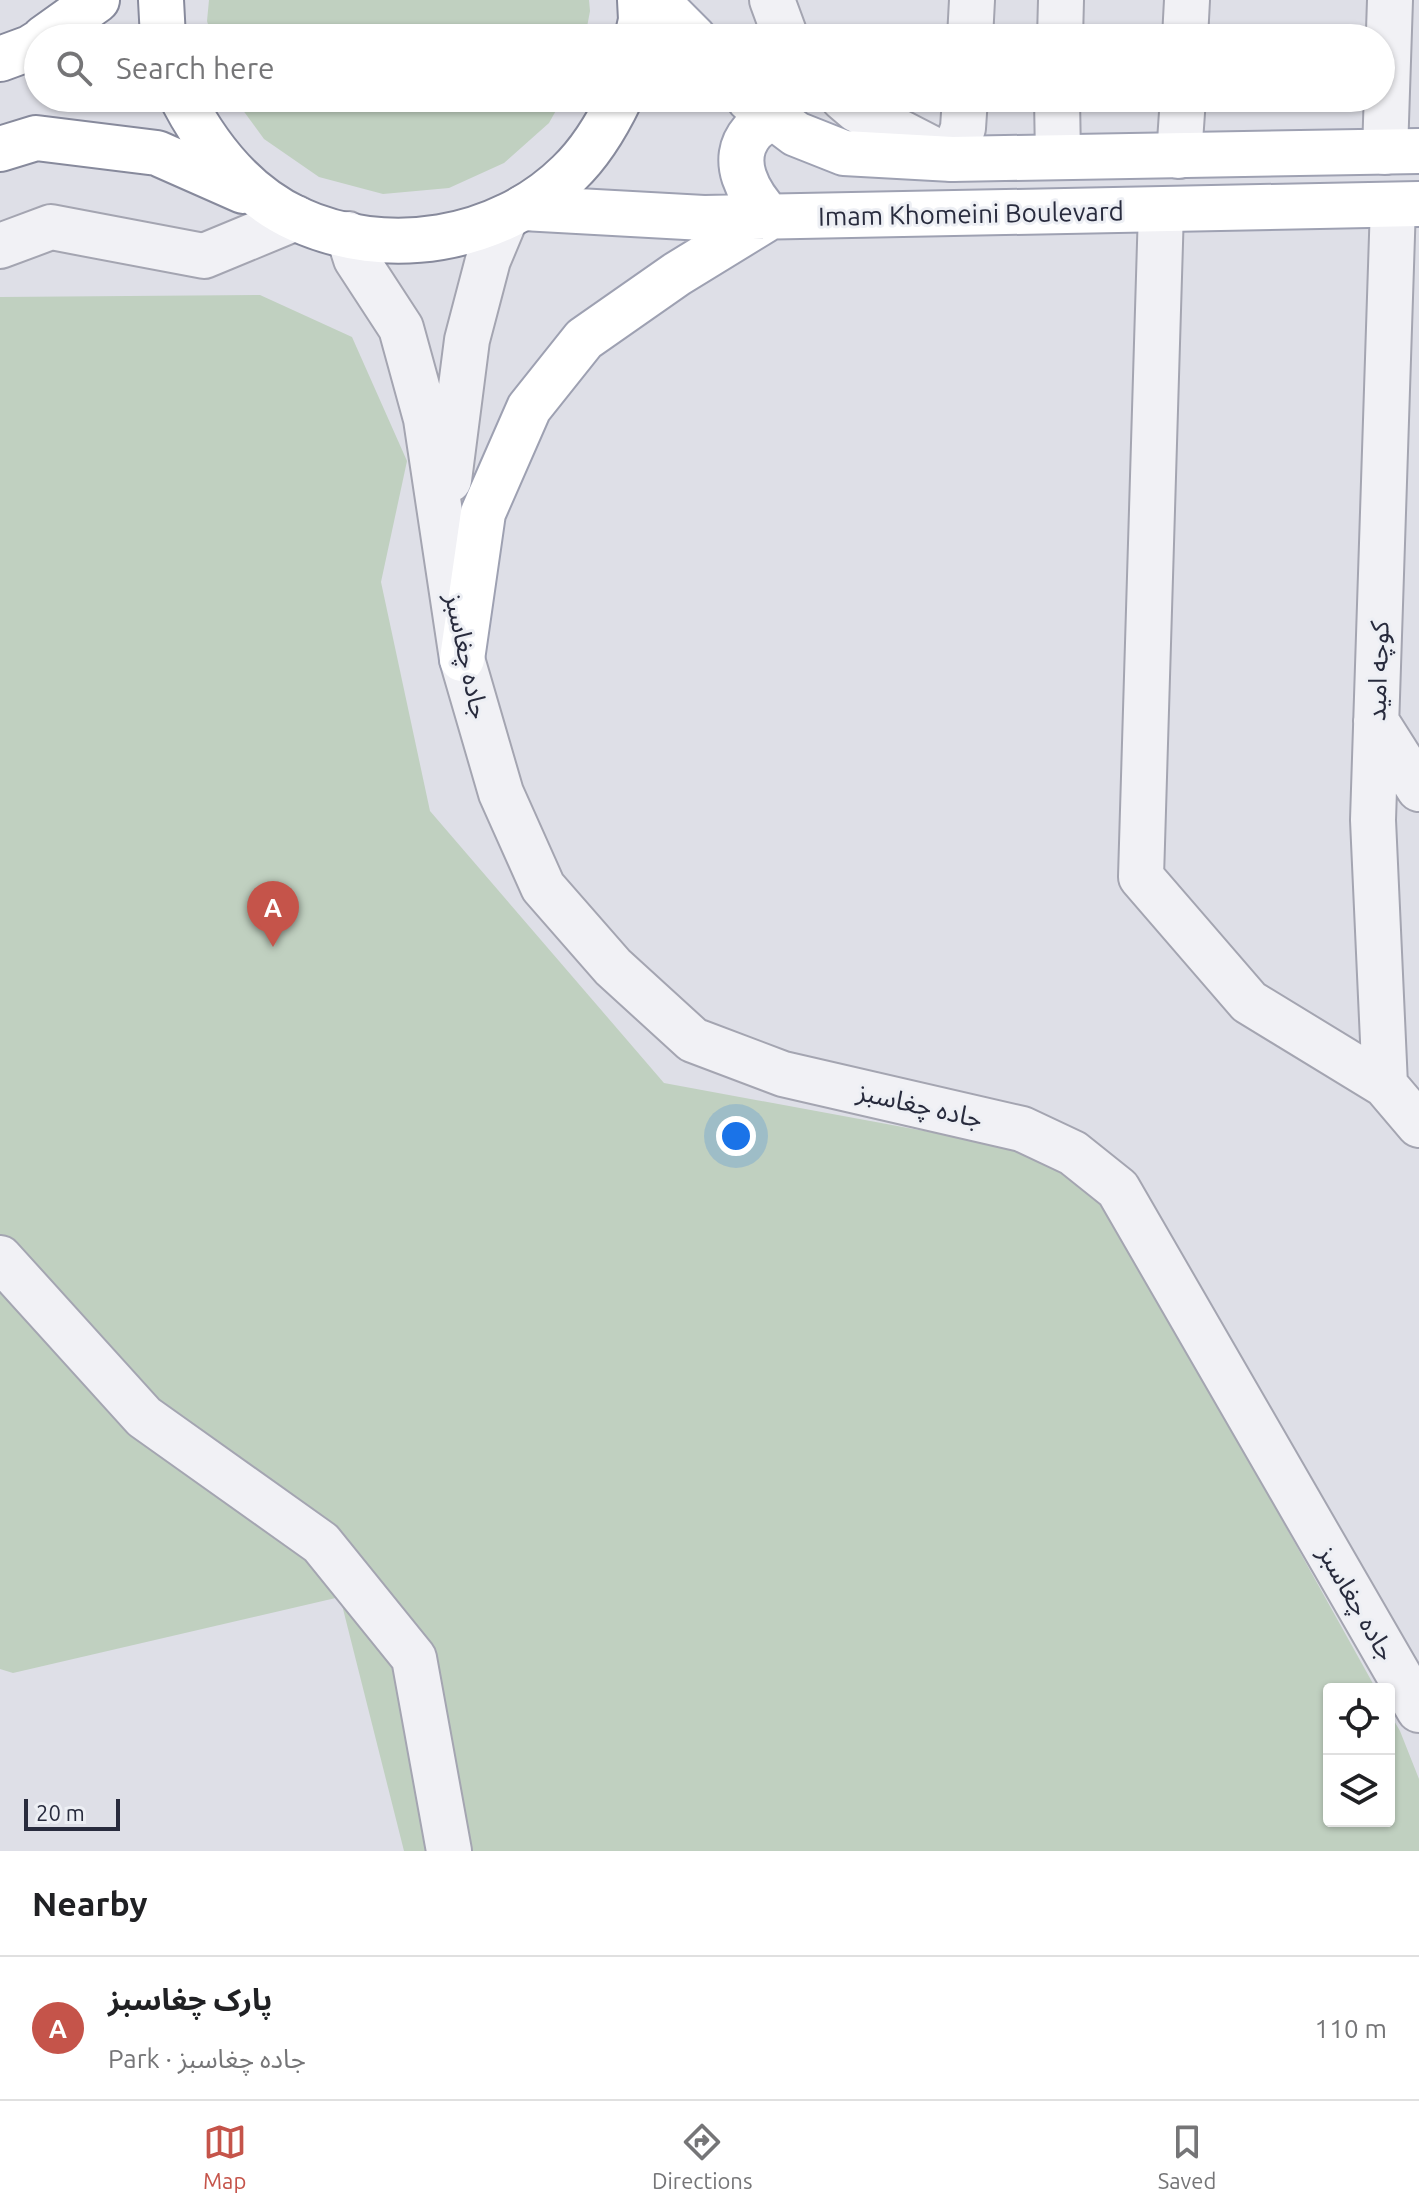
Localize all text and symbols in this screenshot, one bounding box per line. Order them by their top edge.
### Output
search box [24,24,1395,112]
icon: search [52,46,96,90]
text: Search here [116,51,275,85]
street label: Imam Khomeini Boulevard [818,196,1124,231]
street label: جاده چغاسبز [437,589,495,722]
street label: کوچه امید [1361,620,1397,722]
pin: A [247,881,299,947]
street label: جاده چغاسبز [853,1076,986,1136]
your location [716,1116,756,1156]
street label: جاده چغاسبز [1310,1539,1402,1667]
map controls [1323,1683,1395,1827]
button: locate [1323,1683,1395,1755]
button: layers [1323,1755,1395,1827]
scale bar [24,1795,120,1831]
text: 20 m [36,1800,85,1825]
text: Nearby [32,1884,147,1922]
text: پارک چغاسبز [108,1982,272,2016]
text: A [49,2014,67,2043]
text: 110 m [1315,2014,1387,2043]
text: Park · جاده چغاسبز [108,2044,306,2073]
tab: Map [203,2120,247,2193]
tab: Directions [652,2120,752,2193]
tab: Saved [1158,2120,1216,2193]

